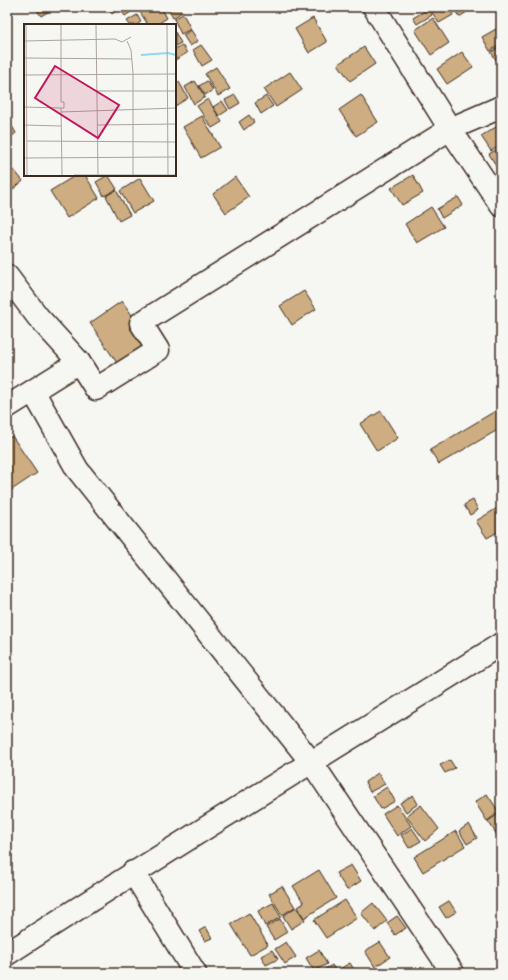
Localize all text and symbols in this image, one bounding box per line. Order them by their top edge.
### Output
inset map [24,24,176,176]

